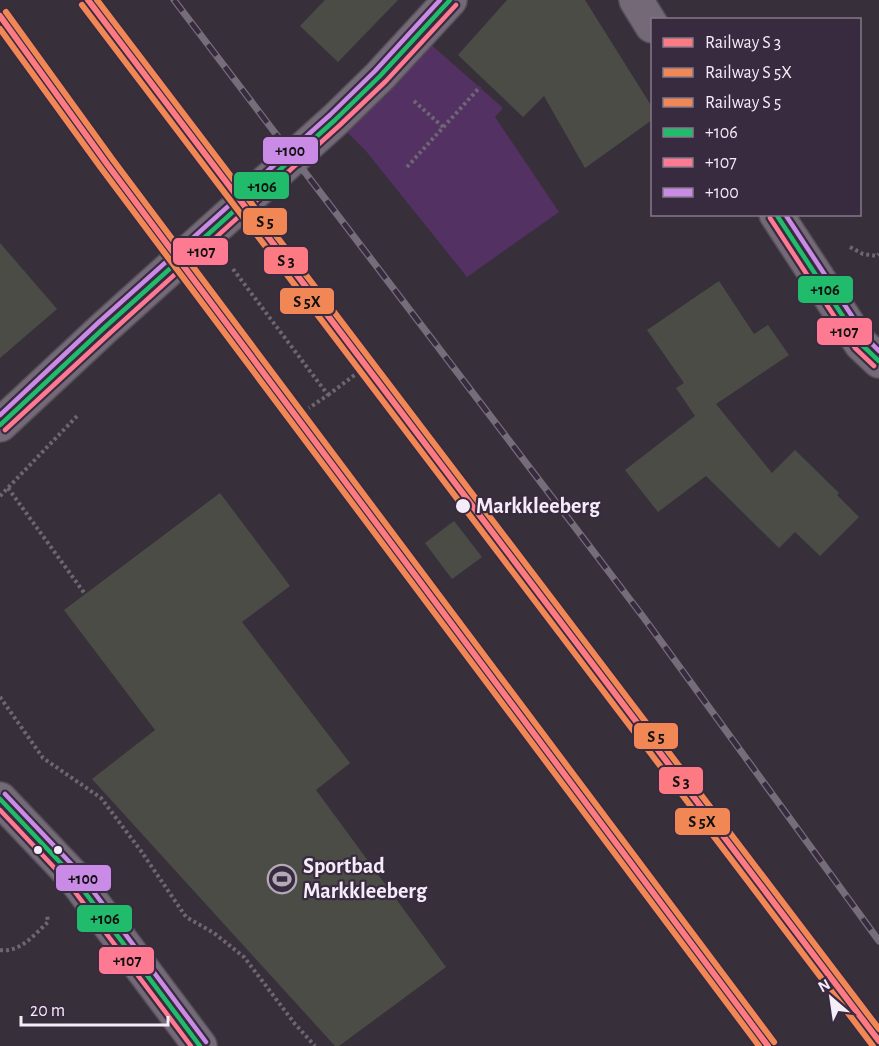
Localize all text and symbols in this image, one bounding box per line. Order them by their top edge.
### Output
legend [651,18,861,216]
text: Railway S 3 [705,34,781,52]
text: Railway S 5X [705,64,792,82]
text: Railway S 5 [705,94,781,112]
text: +106 [705,124,738,142]
line badge: +100 [262,136,319,165]
text: +100 [275,143,305,159]
text: +107 [705,154,737,172]
line badge: +106 [233,171,290,200]
text: +106 [247,179,277,195]
text: +100 [705,184,739,202]
line badge: S 5 [242,207,288,236]
text: S 5 [256,214,274,230]
line badge: +107 [172,237,229,266]
text: +107 [187,244,215,260]
line badge: S 3 [263,246,309,275]
text: S 3 [277,253,295,269]
line badge: +106 [797,275,854,304]
text: +106 [810,282,840,298]
line badge: S 5X [279,287,335,315]
text: S 5X [293,294,321,310]
line badge: +107 [816,317,873,346]
text: +107 [830,324,858,340]
place label: Markkleeberg [476,495,601,517]
marker: Markkleeberg [454,497,472,515]
line badge: S 5 [633,722,679,750]
text: S 5 [647,729,665,745]
line badge: S 3 [658,766,704,795]
text: S 3 [672,774,690,790]
line badge: S 5X [674,807,731,836]
text: S 5X [688,814,716,830]
unlabelled marker [32,844,44,856]
unlabelled marker [52,844,64,856]
place label: Sportbad Markkleeberg [303,855,428,902]
sports icon: Sportbad Markkleeberg [266,863,298,895]
line badge: +100 [55,864,112,892]
text: +100 [68,871,98,887]
line badge: +106 [76,904,133,933]
text: +106 [90,911,120,927]
line badge: +107 [98,946,155,975]
text: +107 [113,953,141,969]
north arrow [801,968,861,1028]
text: N [815,976,833,995]
scale bar [21,989,168,1027]
text: 20 m [30,1002,65,1020]

